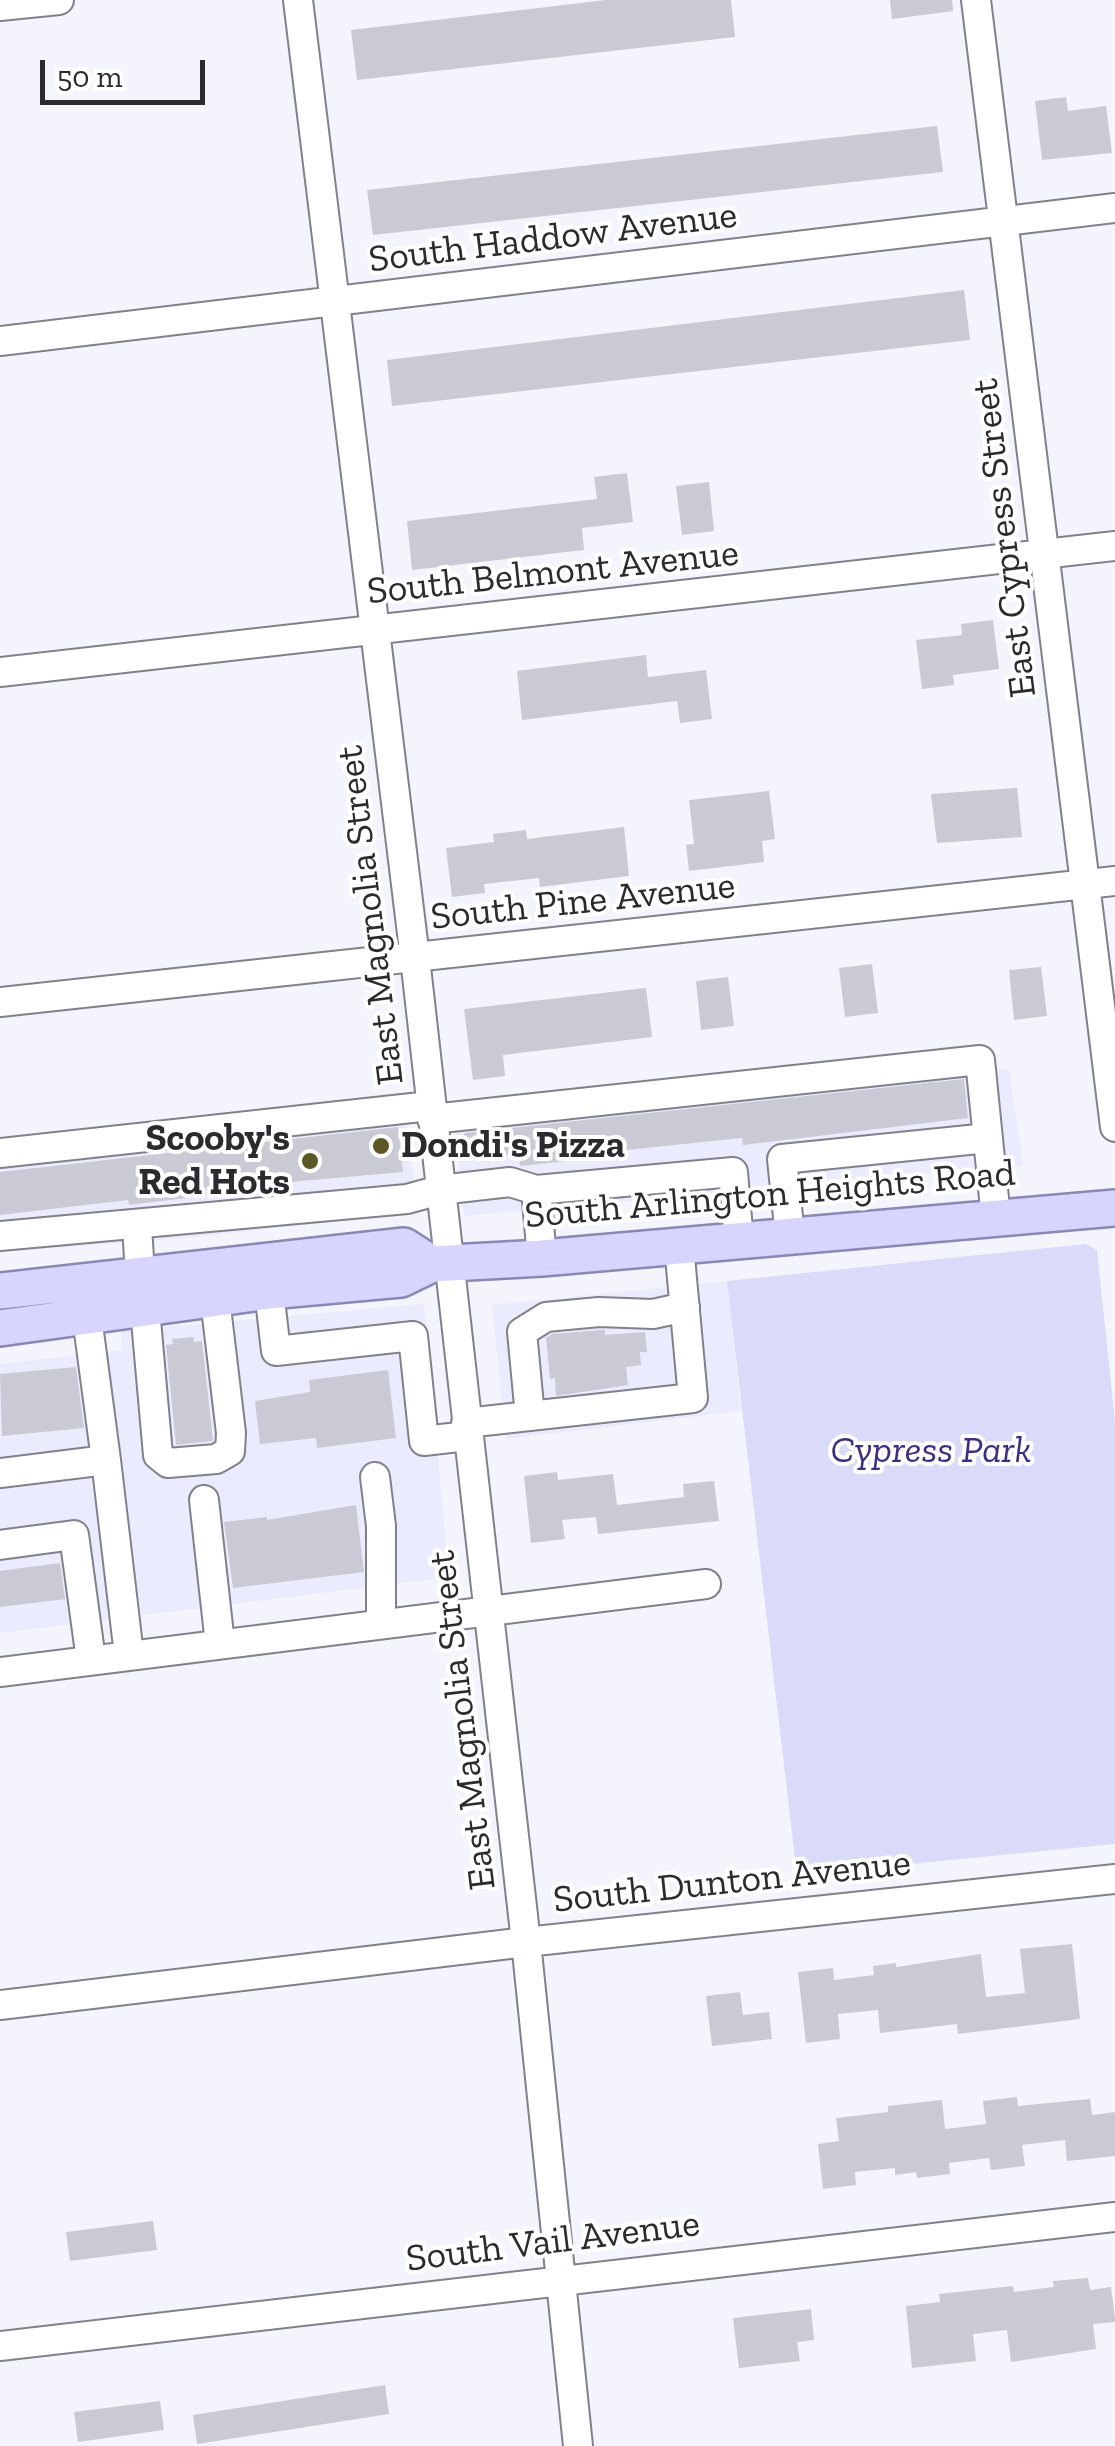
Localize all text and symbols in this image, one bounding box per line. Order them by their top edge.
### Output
scale bar [45,40,210,102]
text: 50 m [57,59,122,95]
street label: South Haddow Avenue [366,193,740,283]
street label: East Cypress Street [963,376,1047,700]
street label: South Belmont Avenue [365,531,741,615]
street label: East Magnolia Street [328,743,414,1087]
street label: South Pine Avenue [428,863,738,941]
place label: Scooby's Red Hots [138,1116,290,1206]
place label: Dondi's Pizza [401,1123,625,1169]
marker: Dondi's Pizza [370,1135,392,1157]
marker: Scooby's Red Hots [299,1150,321,1172]
street label: South Arlington Heights Road [523,1151,1017,1239]
park label: Cypress Park [830,1428,1032,1474]
street label: East Magnolia Street [420,1548,506,1892]
street label: South Dunton Avenue [551,1841,913,1923]
street label: South Vail Avenue [404,2201,702,2283]

